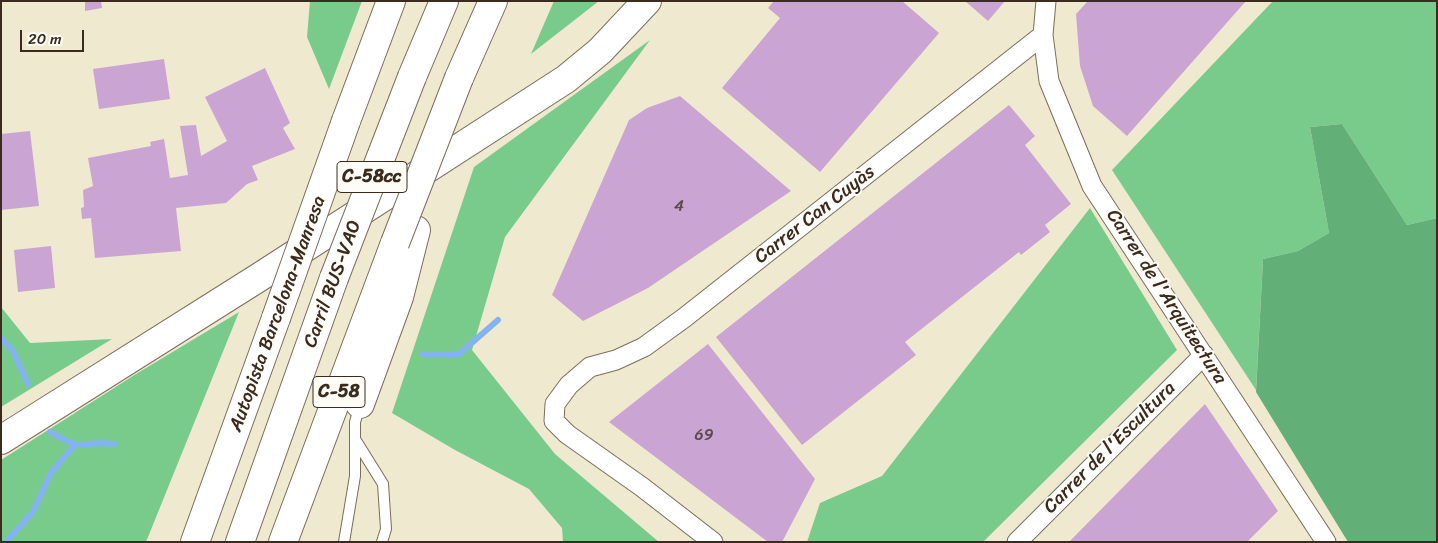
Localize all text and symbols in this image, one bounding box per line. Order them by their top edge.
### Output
scale bar [22,20,86,52]
text: 20 m [28,26,62,52]
street label: Carrer Can Cuyàs [750,161,880,269]
road number: C-58cc [337,162,407,192]
street label: Autopista Barcelona-Manresa [225,193,331,435]
house number: 4 [674,197,684,217]
street label: Carrer de l'Arquitectura [1101,205,1231,389]
street label: Carril BUS-VAO [299,217,367,351]
road number: C-58 [313,377,365,408]
street label: Carrer de l'Escultura [1039,377,1181,519]
house number: 69 [695,426,713,446]

